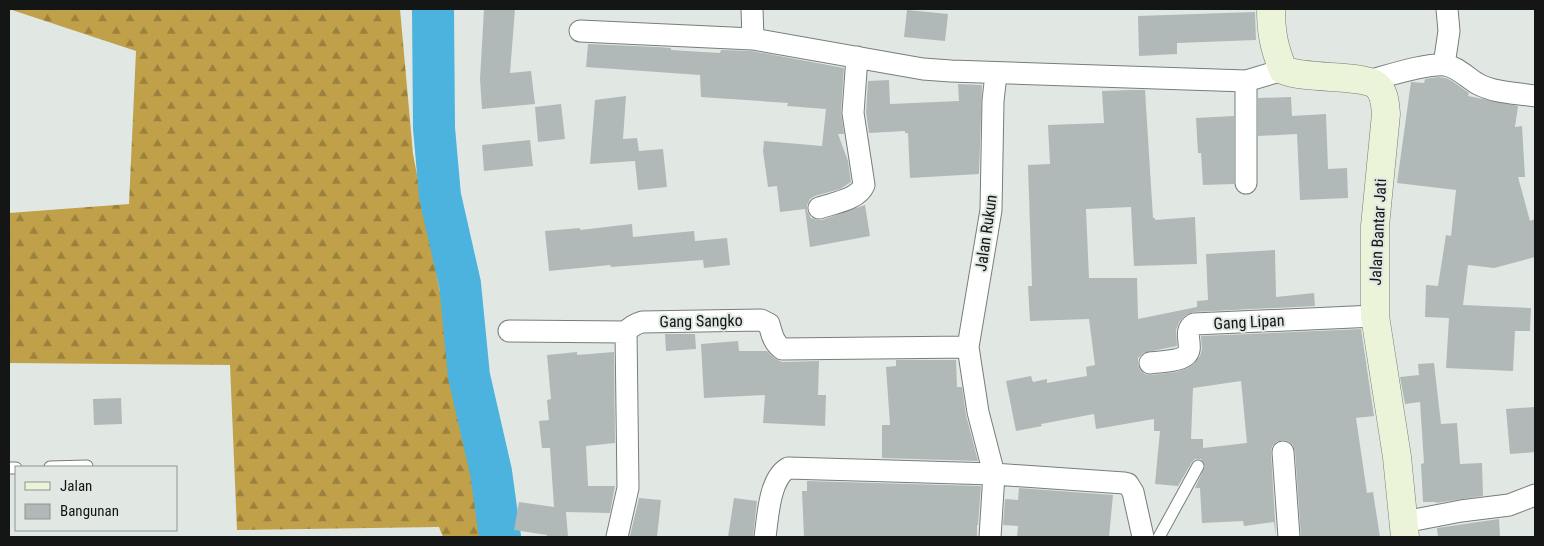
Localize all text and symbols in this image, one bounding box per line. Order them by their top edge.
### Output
street label: Jalan Bantar Jati [1366,178,1390,286]
street label: Jalan Rukun [971,194,1001,272]
street label: Gang Sangko [659,311,743,331]
street label: Gang Lipan [1213,311,1285,333]
legend [15,466,178,531]
text: Jalan [60,477,92,495]
text: Bangunan [60,502,119,520]

